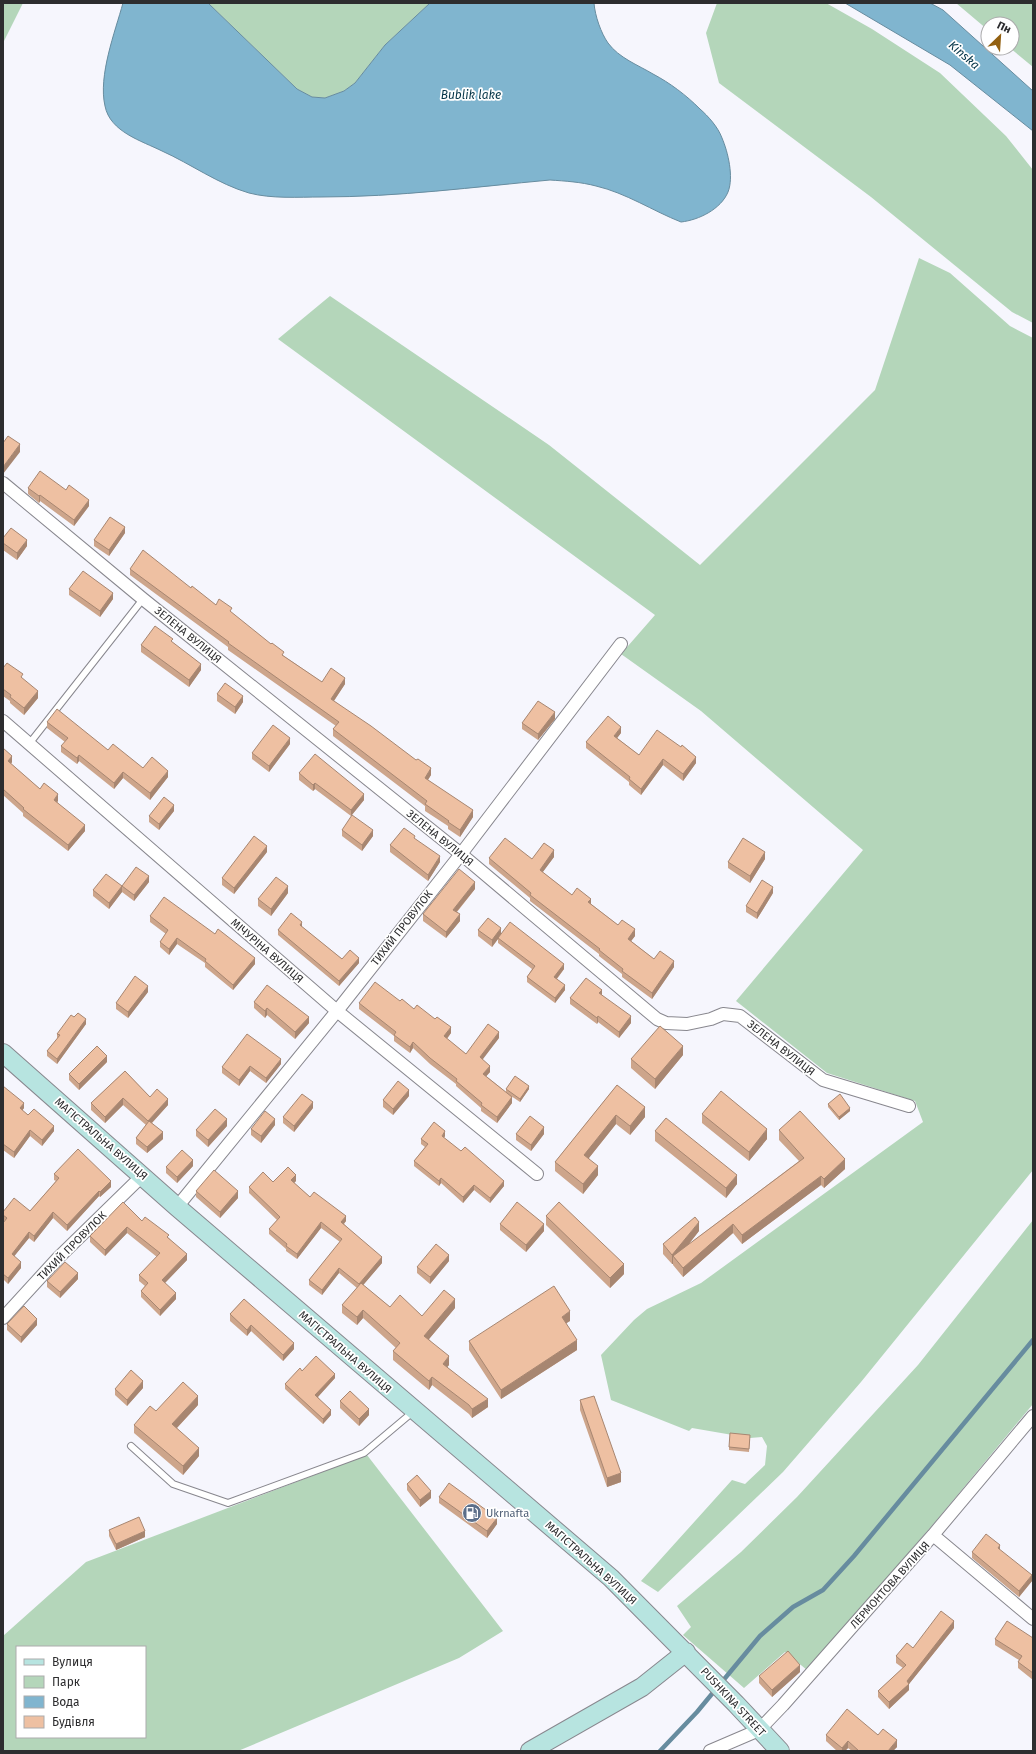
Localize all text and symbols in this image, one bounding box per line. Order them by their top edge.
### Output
north arrow [980,16,1020,56]
text: Пн [995,19,1013,36]
water label: Kinska [946,38,982,72]
water label: Bublik lake [441,88,501,102]
street label: ЗЕЛЕНА ВУЛИЦЯ [152,604,224,666]
street label: ЗЕЛЕНА ВУЛИЦЯ [404,807,476,869]
street label: ТИХИЙ ПРОВУЛОК [369,887,436,968]
street label: МІЧУРІНА ВУЛИЦЯ [228,916,306,986]
street label: ЗЕЛЕНА ВУЛИЦЯ [745,1018,817,1078]
street label: МАГІСТРАЛЬНА ВУЛИЦЯ [52,1095,150,1183]
street label: ТИХИЙ ПРОВУЛОК [35,1209,109,1283]
street label: МАГІСТРАЛЬНА ВУЛИЦЯ [296,1308,394,1396]
fuel station icon: Ukrnafta [461,1502,483,1524]
place label: Ukrnafta [486,1507,529,1520]
street label: МАГІСТРАЛЬНА ВУЛИЦЯ [543,1518,639,1608]
street label: ЛЕРМОНТОВА ВУЛИЦЯ [848,1539,932,1631]
legend [16,1646,146,1738]
text: Вулиця [52,1655,93,1669]
street label: PUSHKINA STREET [698,1665,768,1739]
text: Парк [52,1675,81,1689]
text: Вода [52,1695,79,1709]
text: Будівля [52,1715,95,1729]

